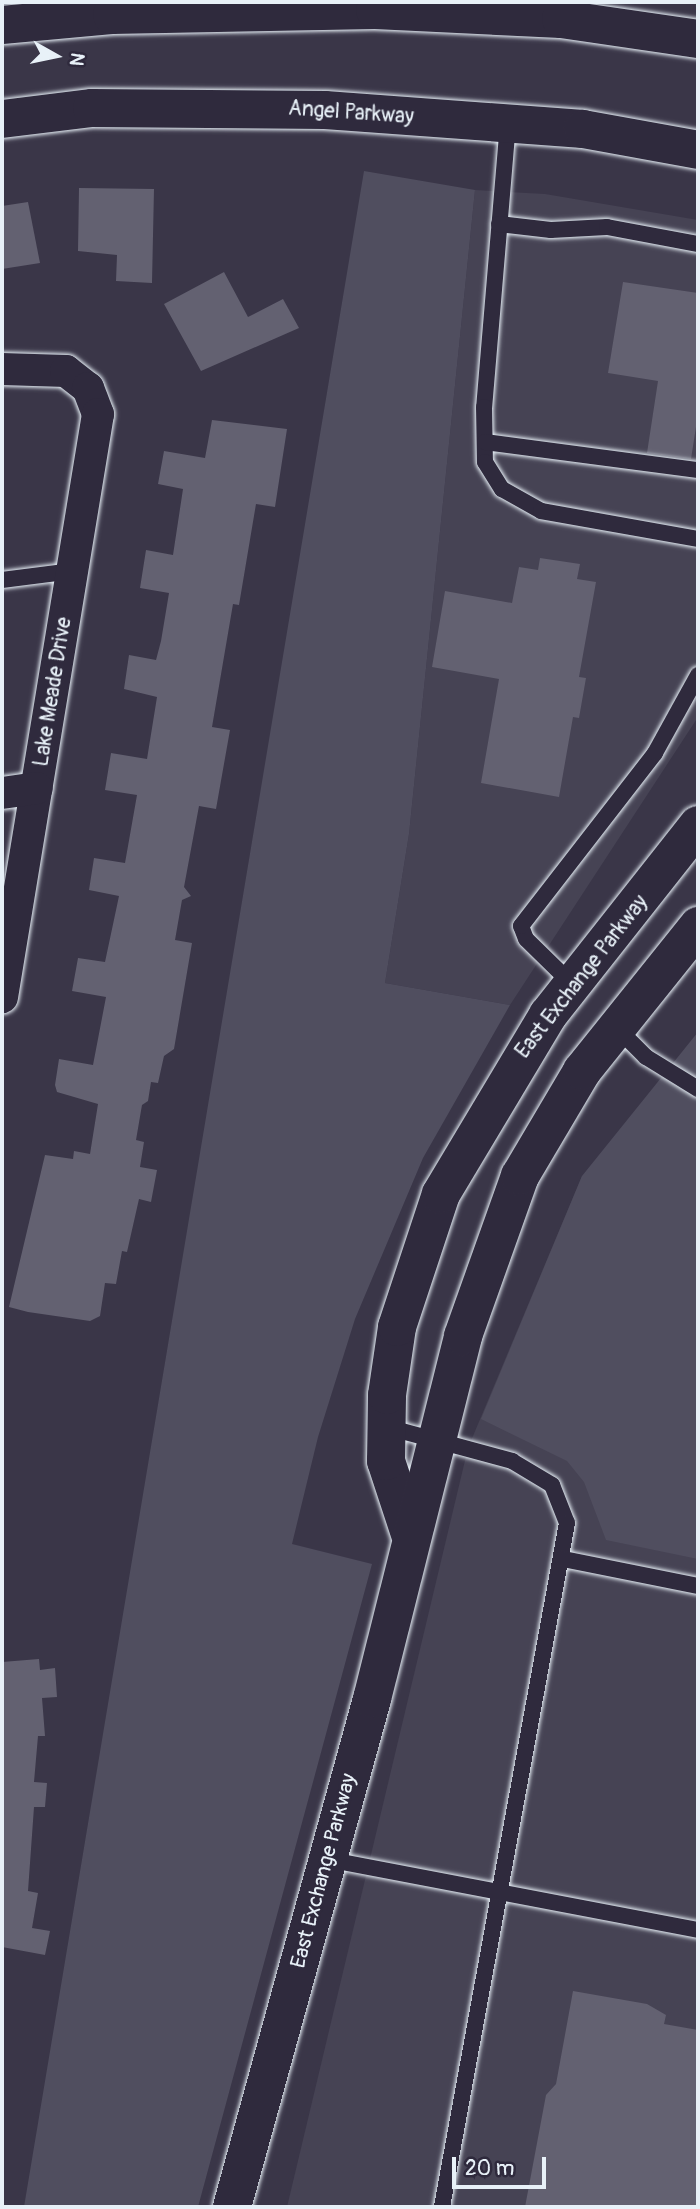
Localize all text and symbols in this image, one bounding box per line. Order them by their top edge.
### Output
north arrow [21,21,91,91]
text: N [64,51,90,68]
street label: Angel Parkway [287,96,415,130]
street label: Lake Meade Drive [29,616,77,768]
street label: East Exchange Parkway [510,890,654,1064]
street label: East Exchange Parkway [286,1771,362,1971]
scale bar [455,2142,550,2186]
text: 20 m [465,2155,514,2182]

